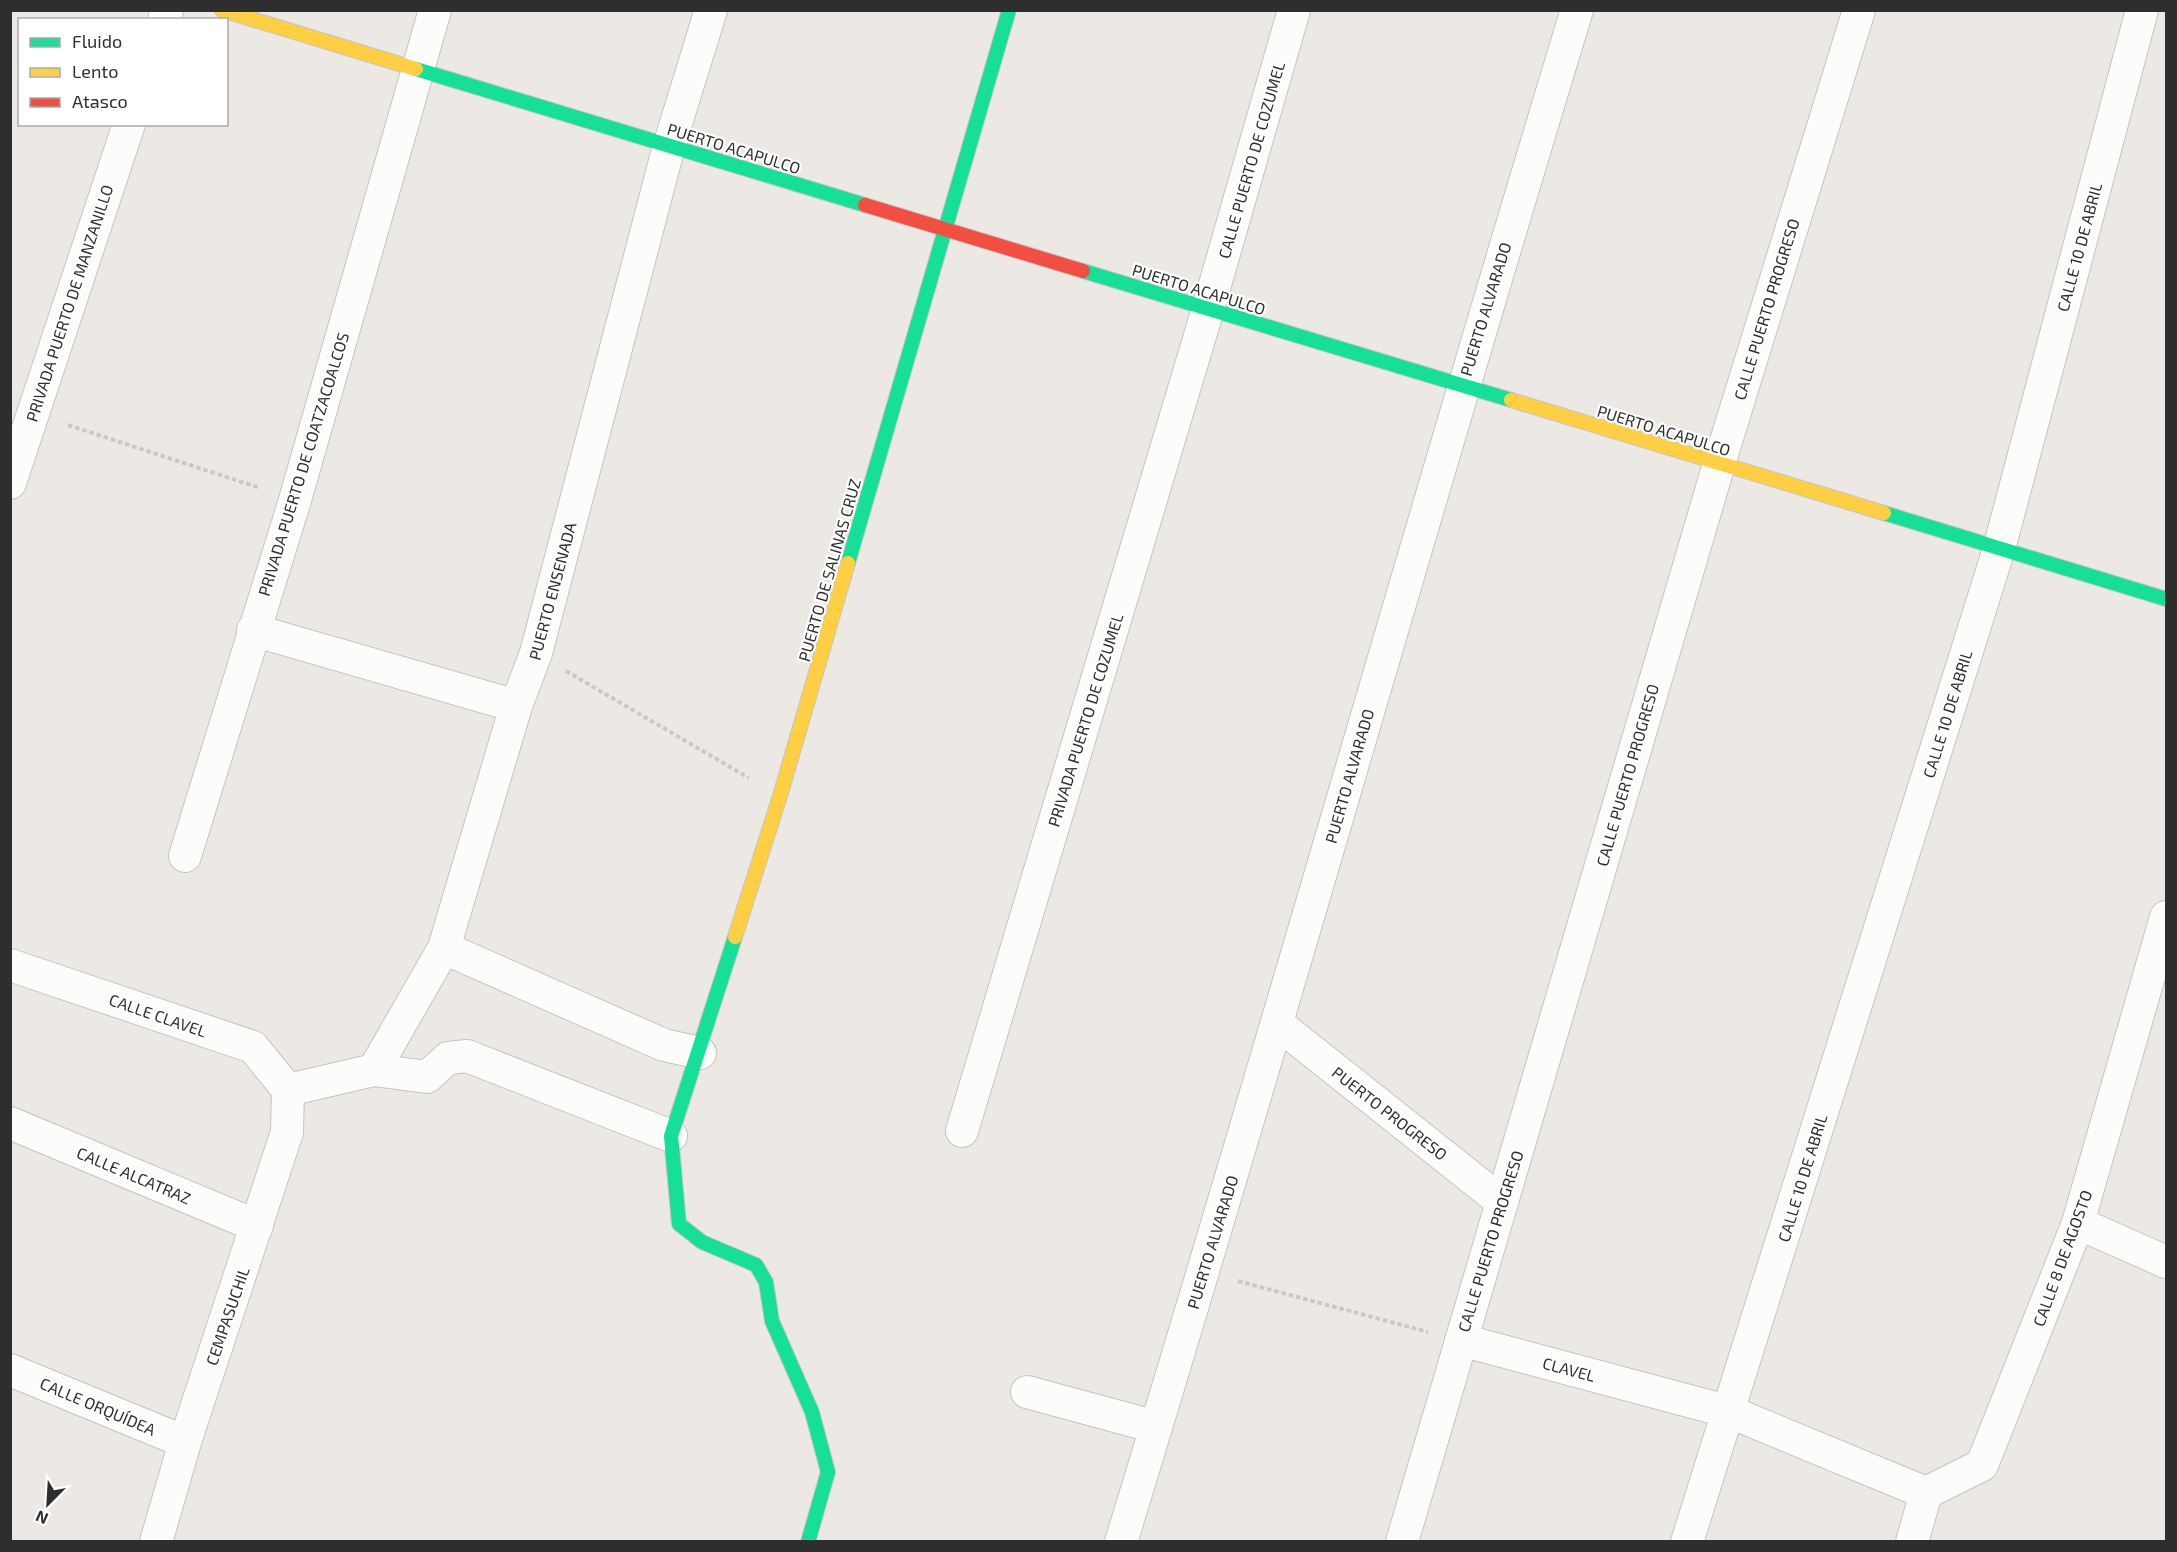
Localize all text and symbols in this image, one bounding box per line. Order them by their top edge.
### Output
legend [18,18,228,126]
text: Fluido [72,30,122,52]
street label: CALLE PUERTO DE COZUMEL [1214,59,1288,261]
text: Lento [72,60,118,82]
text: Atasco [72,90,128,112]
street label: PUERTO ACAPULCO [665,119,803,177]
street label: CALLE 10 DE ABRIL [2053,181,2105,313]
street label: PRIVADA PUERTO DE MANZANILLO [22,182,116,424]
street label: CALLE PUERTO PROGRESO [1729,216,1803,402]
street label: PUERTO ALVARADO [1456,240,1514,378]
street label: PUERTO ACAPULCO [1130,260,1268,318]
street label: PRIVADA PUERTO DE COATZACOALCOS [254,330,352,598]
street label: PUERTO ACAPULCO [1595,401,1733,459]
street label: PUERTO DE SALINAS CRUZ [794,476,864,664]
street label: PUERTO ENSENADA [524,520,580,662]
street label: PRIVADA PUERTO DE COZUMEL [1043,611,1127,829]
street label: CALLE 10 DE ABRIL [1919,648,1975,780]
street label: CALLE PUERTO PROGRESO [1592,682,1662,868]
street label: PUERTO ALVARADO [1321,707,1377,845]
street label: CALLE CLAVEL [107,989,209,1041]
street label: PUERTO PROGRESO [1329,1062,1451,1164]
street label: CALLE 10 DE ABRIL [1774,1112,1830,1244]
street label: CALLE ALCATRAZ [74,1142,194,1208]
street label: CALLE PUERTO PROGRESO [1453,1148,1527,1334]
street label: PUERTO ALVARADO [1183,1173,1241,1311]
street label: CALLE 8 DE AGOSTO [2029,1187,2095,1329]
street label: CEMPASUCHIL [201,1264,253,1368]
street label: CLAVEL [1541,1353,1597,1385]
street label: CALLE ORQUÍDEA [37,1373,159,1440]
north arrow [18,1474,78,1534]
text: N [33,1507,51,1529]

